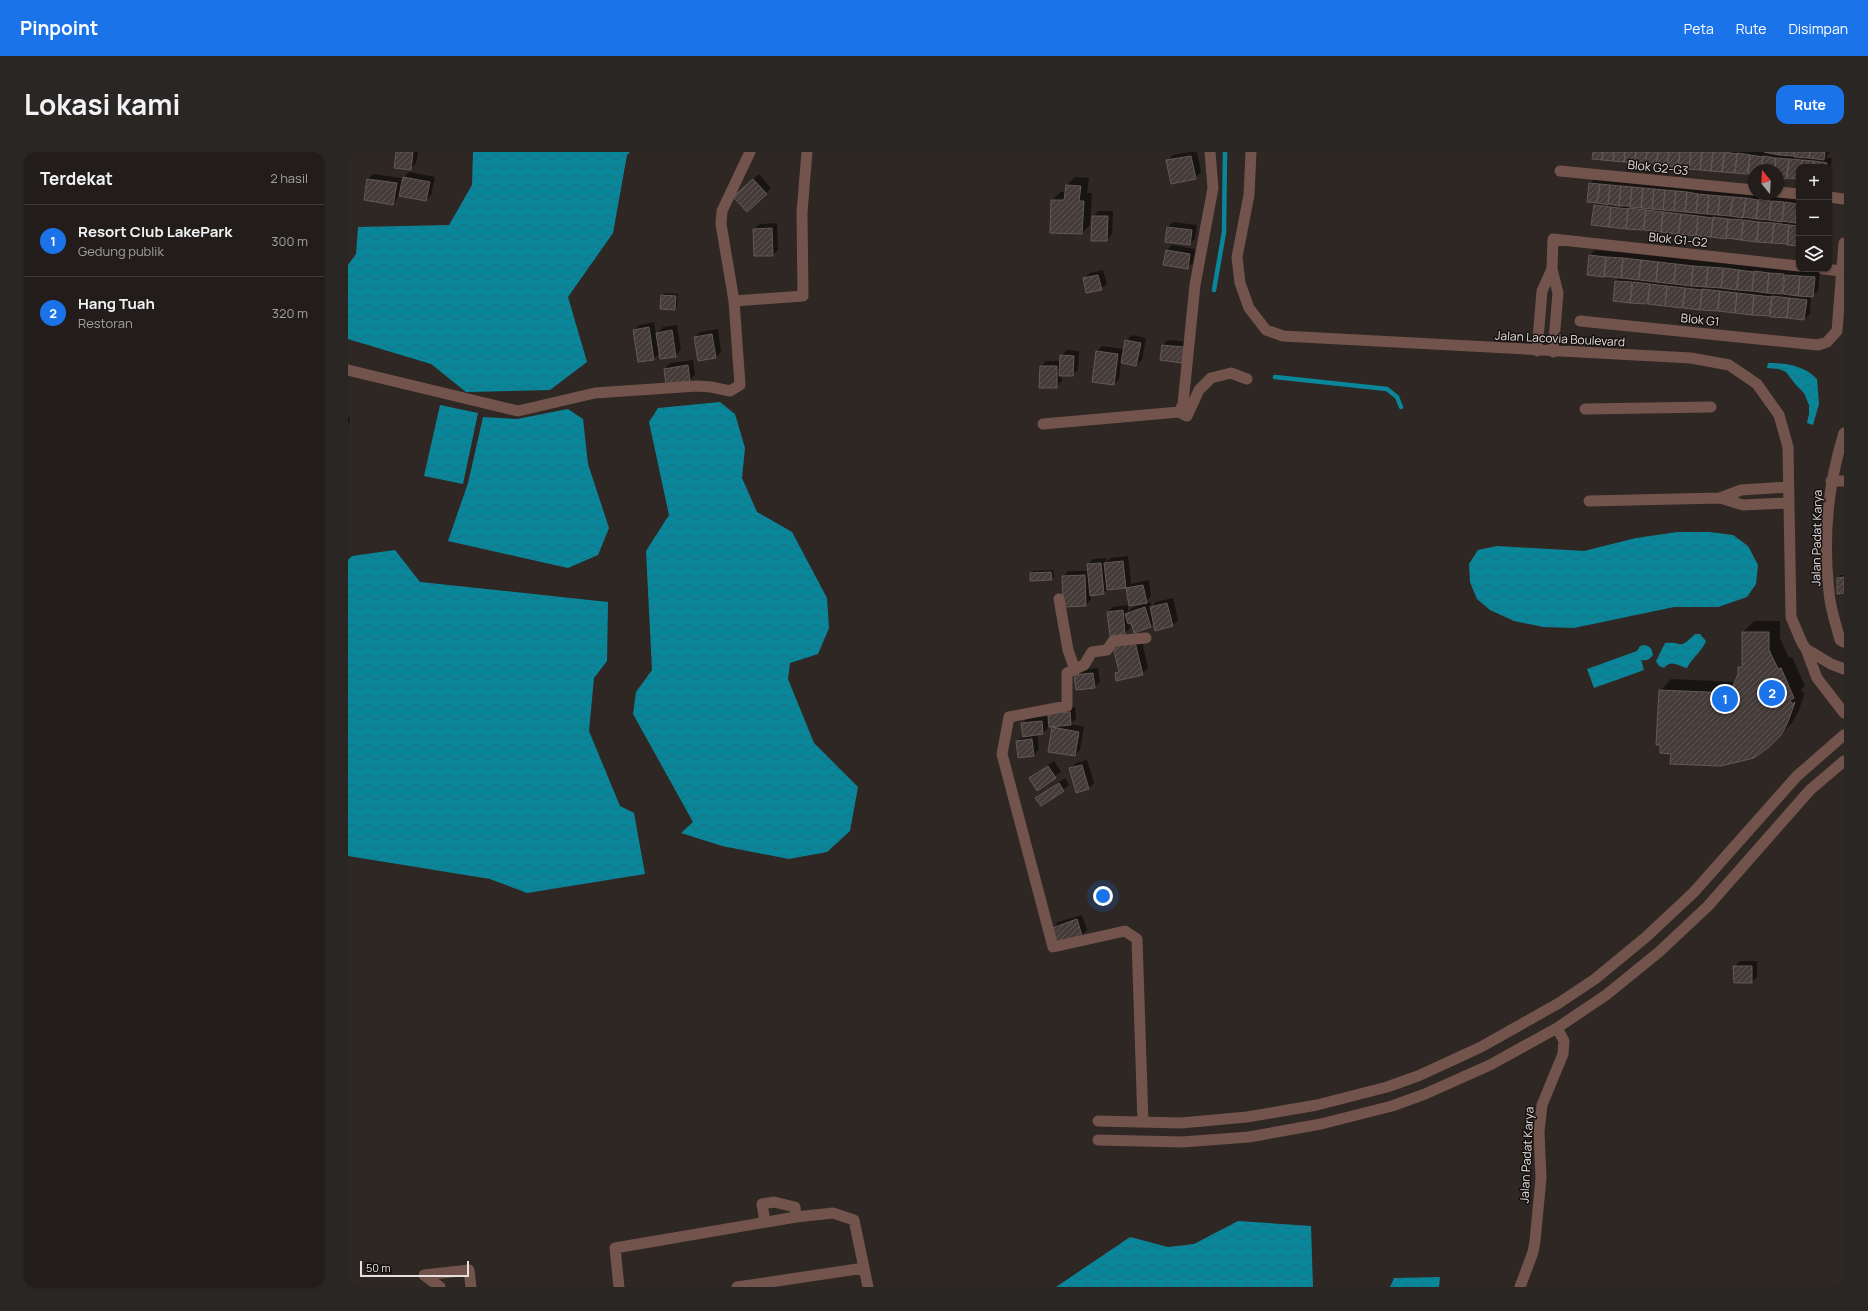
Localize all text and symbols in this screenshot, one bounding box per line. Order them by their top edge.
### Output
text: Pinpoint [20,15,98,41]
text: Peta [1684,19,1714,38]
text: Rute [1736,19,1766,38]
text: Disimpan [1788,19,1848,38]
text: Lokasi kami [24,85,180,123]
button: Rute [1776,85,1844,124]
street label: Blok G2-G3 [1627,156,1689,179]
north arrow [1748,164,1784,200]
map controls [1796,164,1832,272]
button: + [1796,164,1832,200]
text: Terdekat [40,167,113,190]
text: 2 hasil [270,169,308,187]
button: − [1796,200,1832,236]
text: Resort Club LakePark [78,221,232,242]
street label: Blok G1-G2 [1648,228,1708,251]
text: 1 [50,232,56,250]
text: 300 m [271,232,308,250]
button: layers [1796,236,1832,272]
text: Gedung publik [78,242,164,260]
text: Hang Tuah [78,293,155,314]
text: 2 [49,304,57,322]
text: 320 m [272,304,308,322]
street label: Blok G1 [1680,309,1720,330]
text: Restoran [78,314,133,332]
street label: Jalan Lacovia Boulevard [1495,327,1625,350]
street label: Jalan Padat Karya [1807,490,1826,586]
pin: 2 [1759,678,1785,708]
pin: 1 [1712,684,1738,714]
your location [1093,886,1113,906]
street label: Jalan Padat Karya [1515,1106,1538,1204]
scale bar [360,1259,469,1278]
text: 50 m [366,1260,391,1275]

